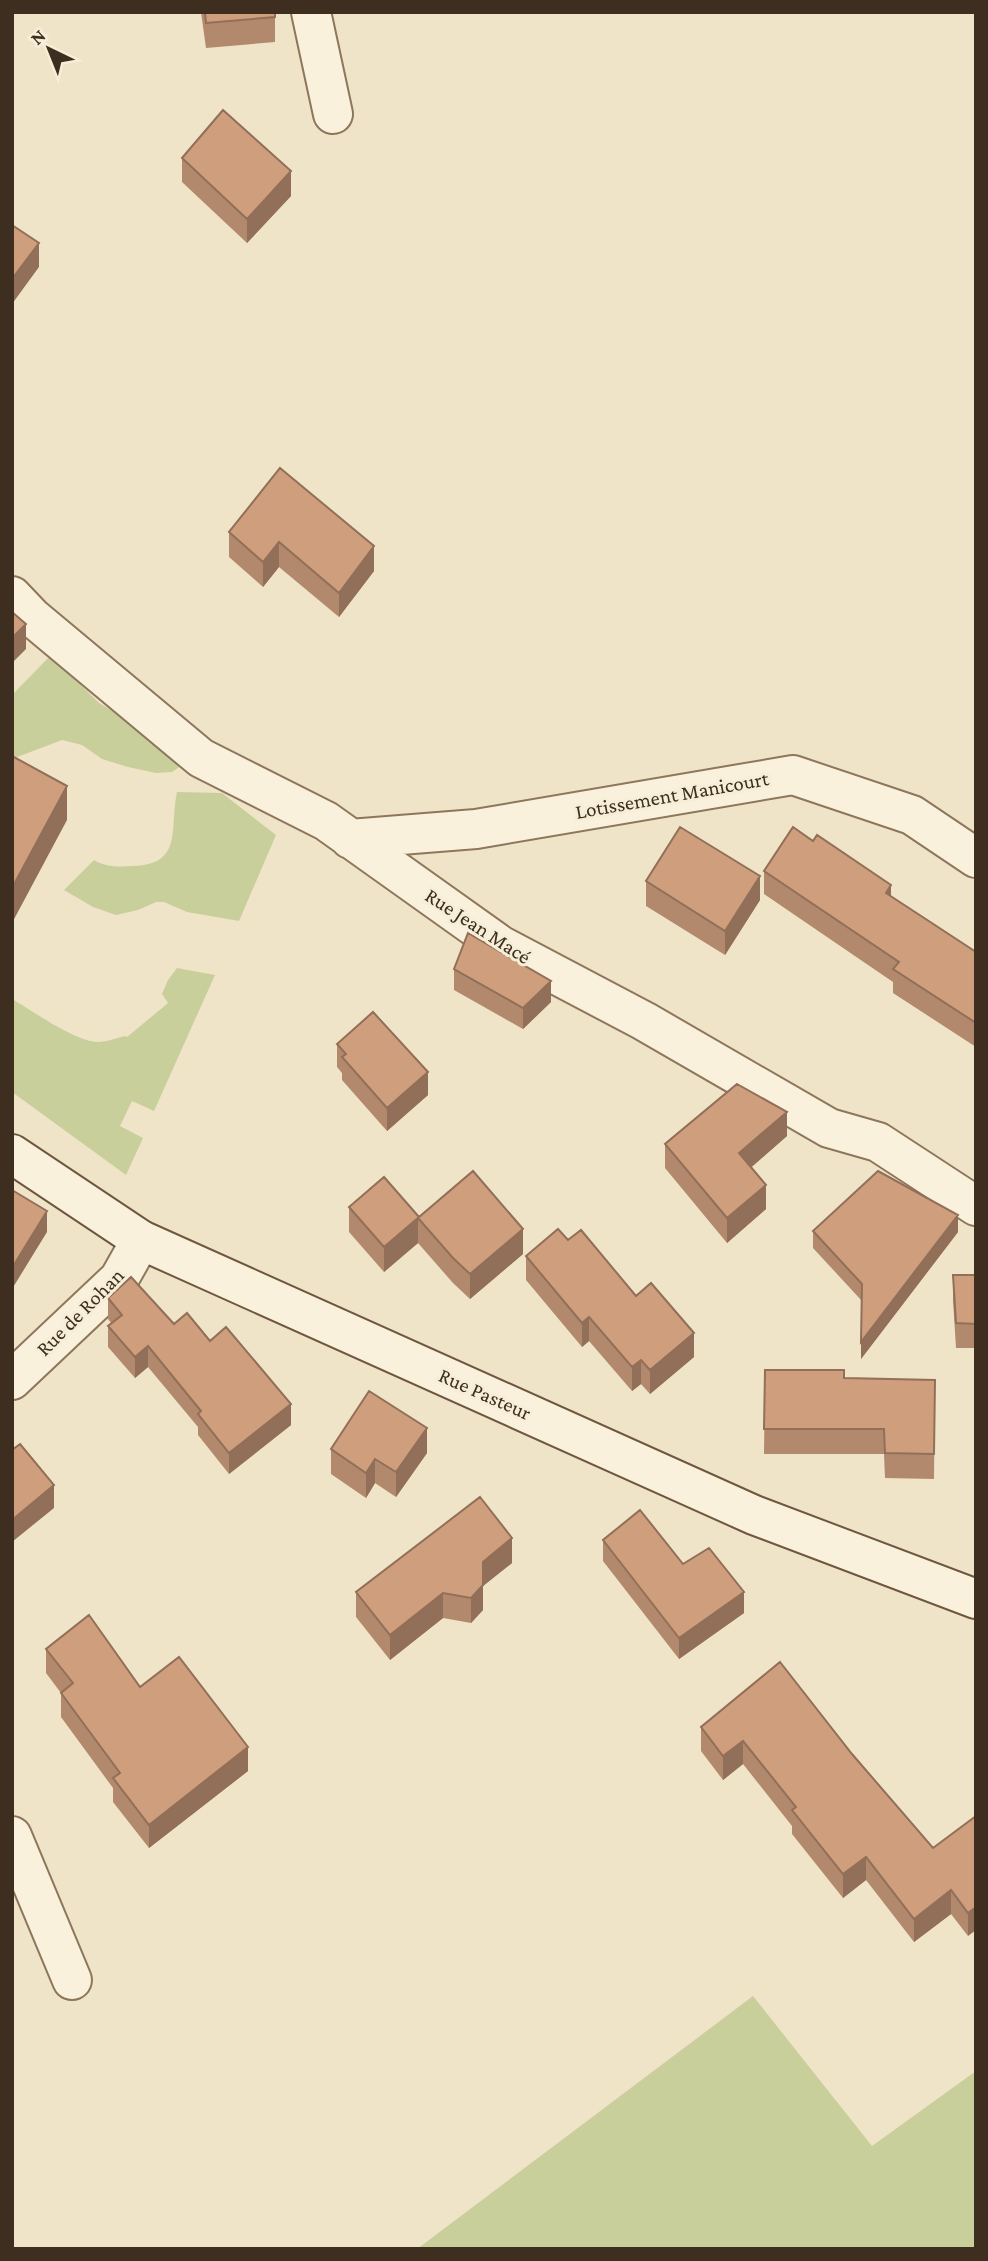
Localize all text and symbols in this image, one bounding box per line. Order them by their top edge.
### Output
north arrow [14,14,84,84]
text: N [26,25,50,49]
street label: Lotissement Manicourt [573,766,772,824]
street label: Rue Jean Macé [421,883,535,969]
street label: Rue de Rohan [31,1263,129,1361]
street label: Rue Pasteur [435,1363,535,1425]

